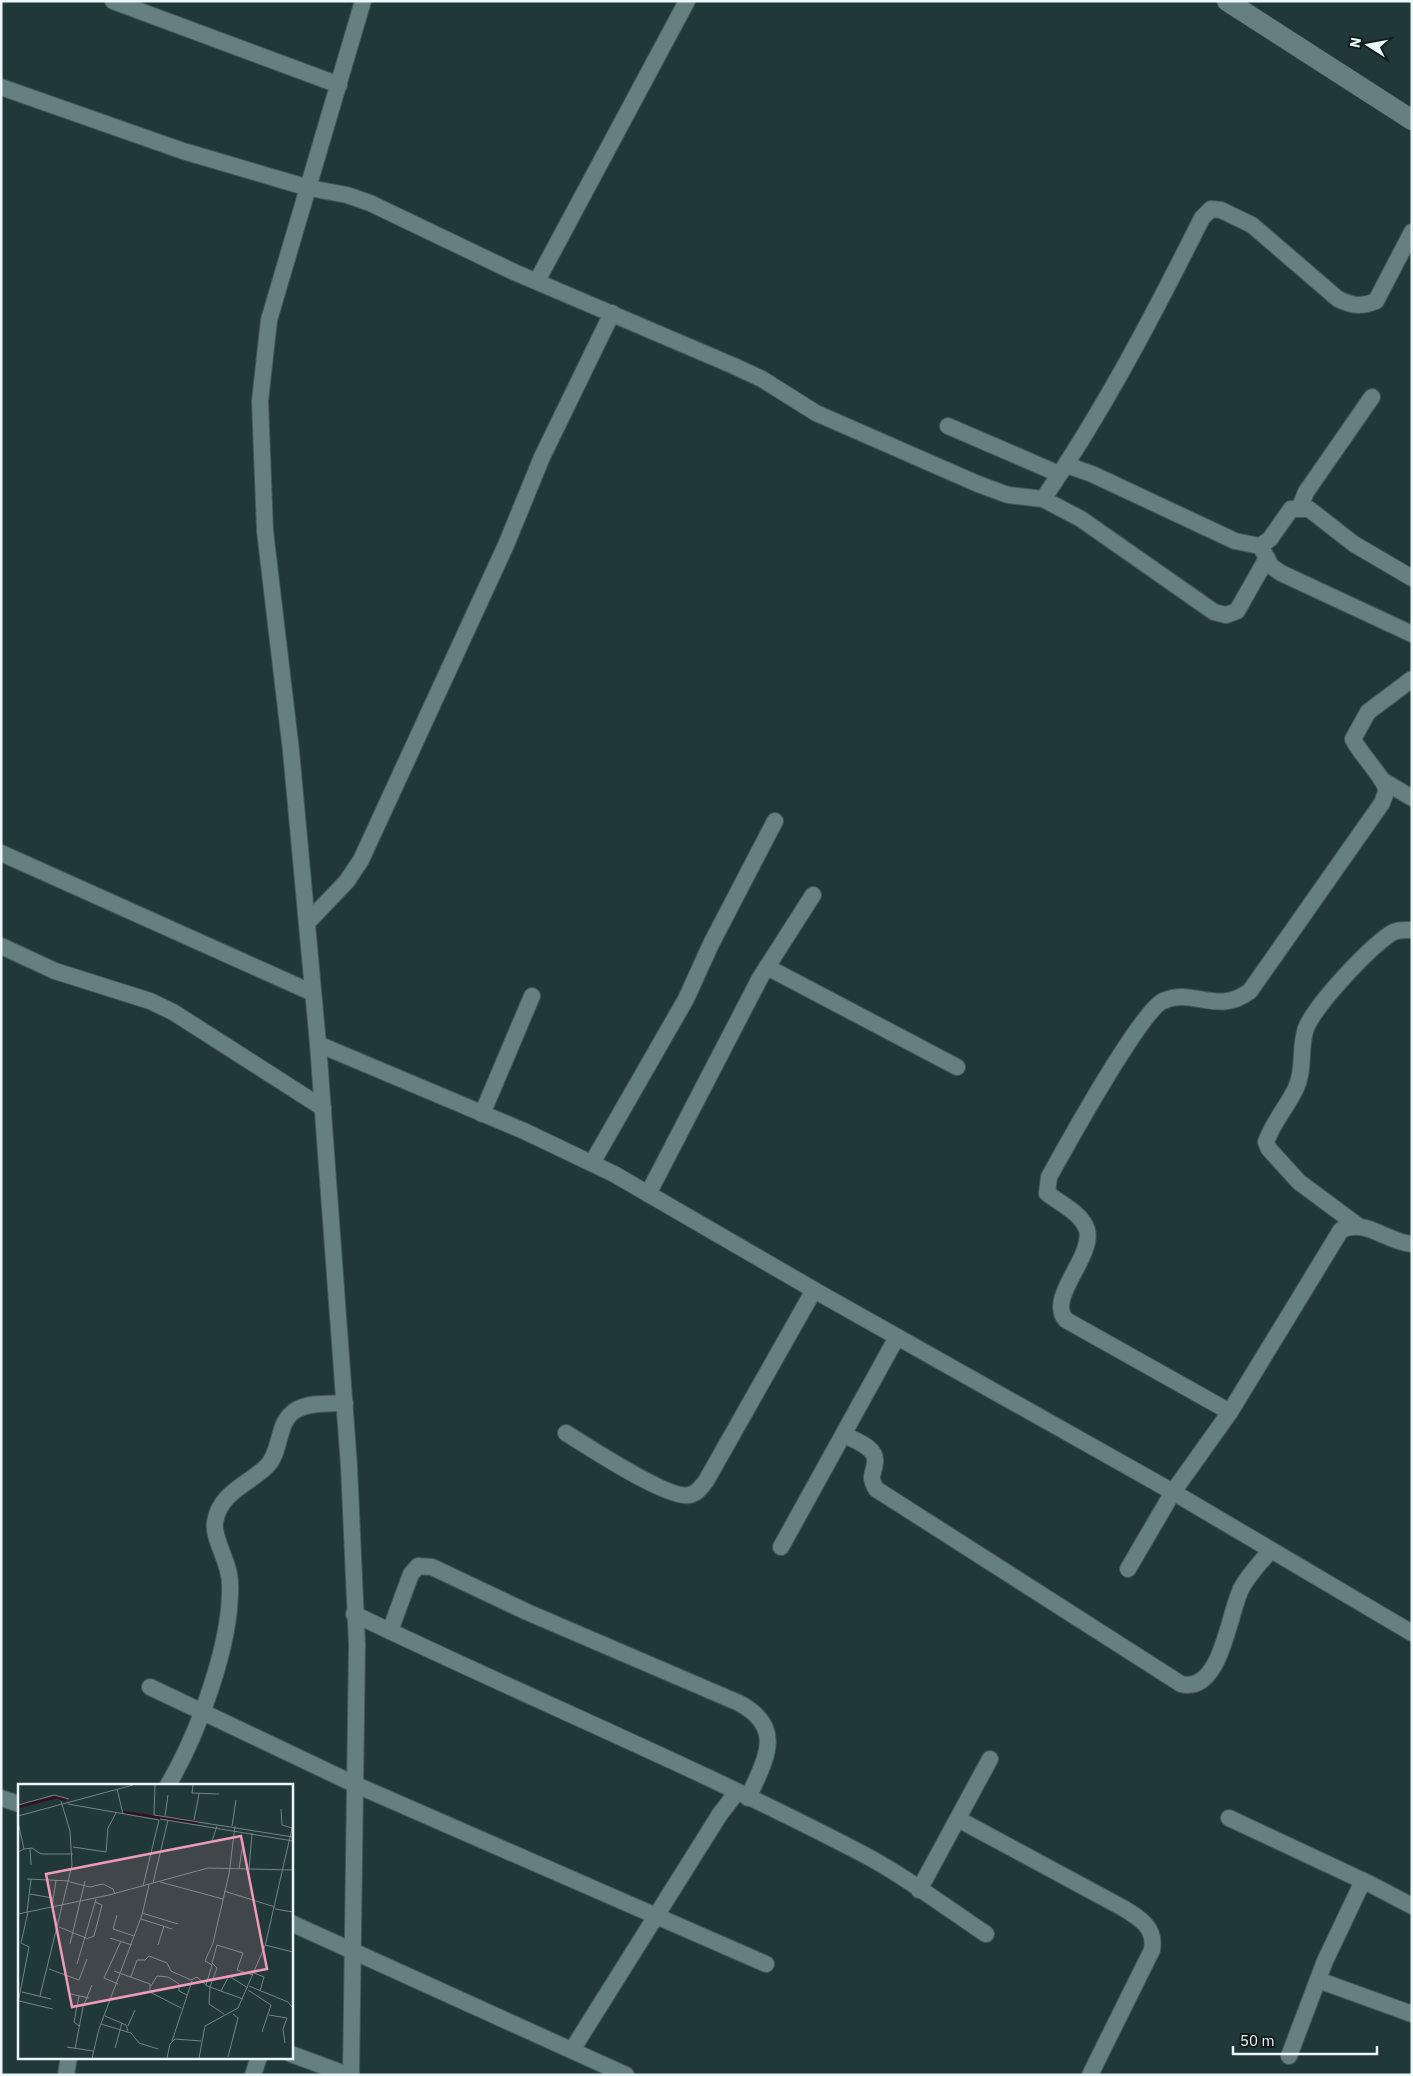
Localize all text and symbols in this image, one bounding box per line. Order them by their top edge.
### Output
north arrow [1343,20,1393,70]
text: N [1345,36,1365,49]
inset map [18,1784,292,2058]
scale bar [1233,2024,1377,2056]
text: 50 m [1240,2031,1275,2050]

